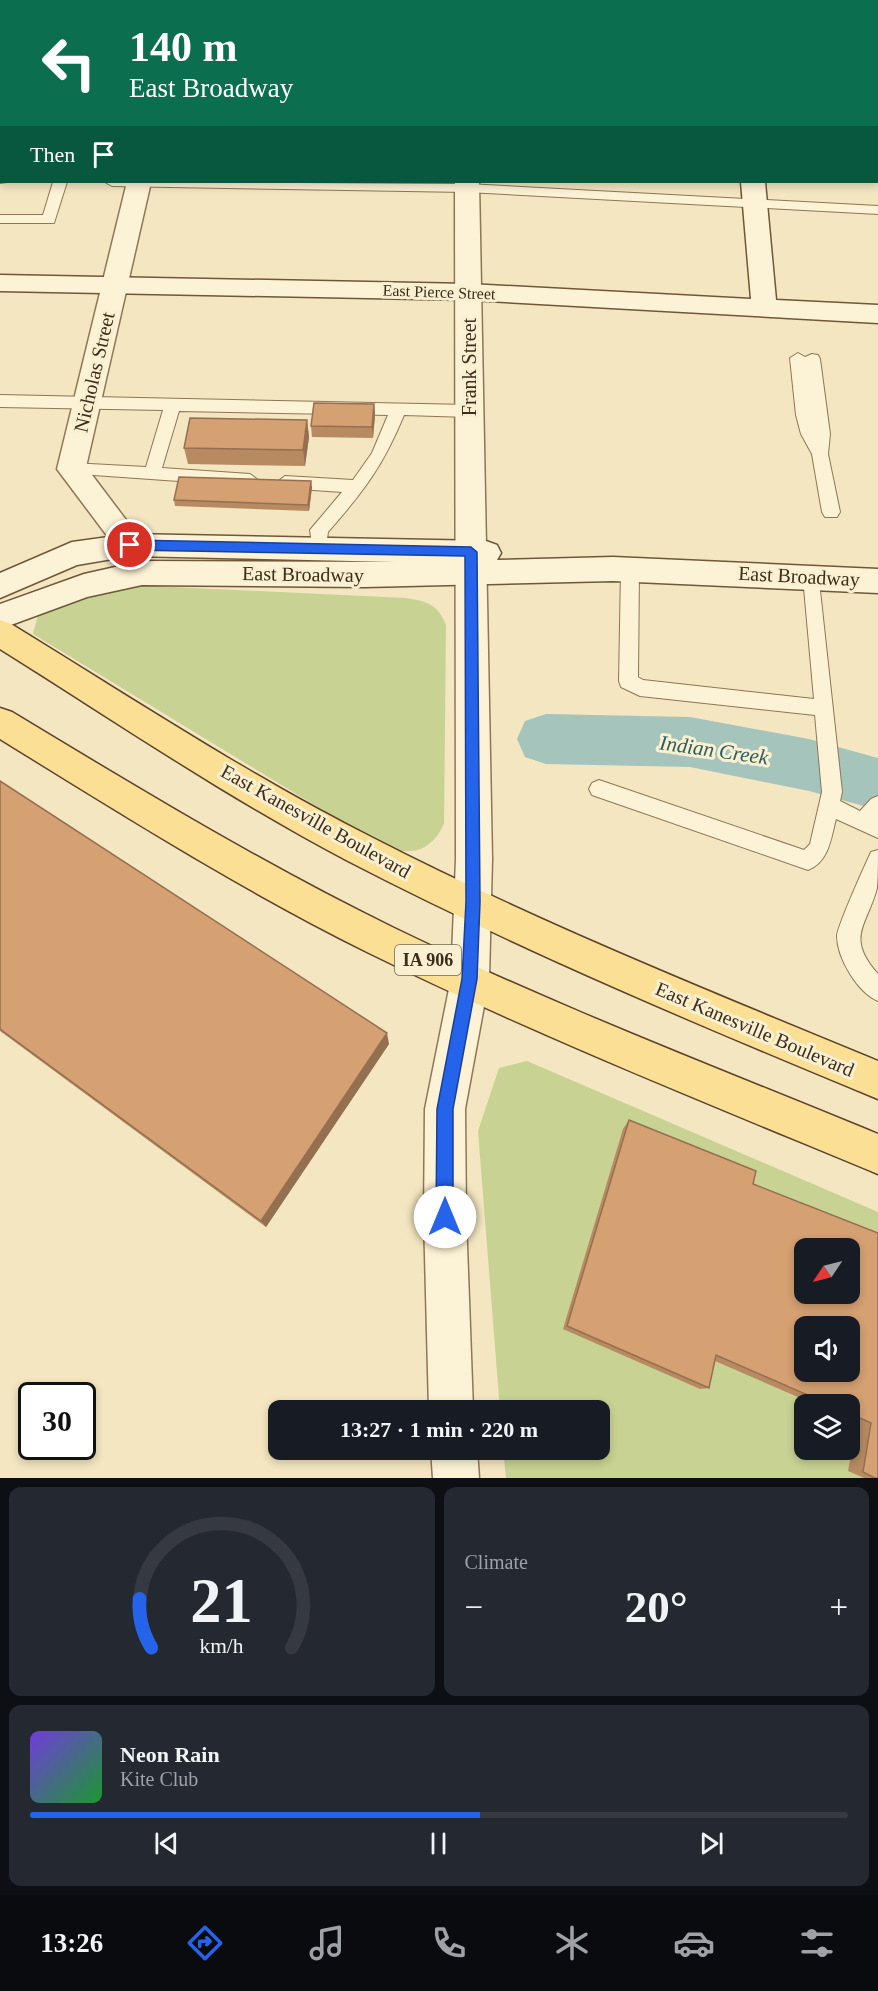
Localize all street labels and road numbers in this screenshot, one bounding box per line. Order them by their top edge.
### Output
street label: East Pierce Street [382,282,496,302]
street label: Nicholas Street [69,309,119,434]
street label: Frank Street [458,317,480,416]
street label: East Broadway [242,562,364,587]
street label: East Broadway [738,562,860,591]
street label: East Kanesville Boulevard [217,760,415,882]
road number: IA 906 [395,945,461,975]
street label: East Kanesville Boulevard [653,977,857,1081]

